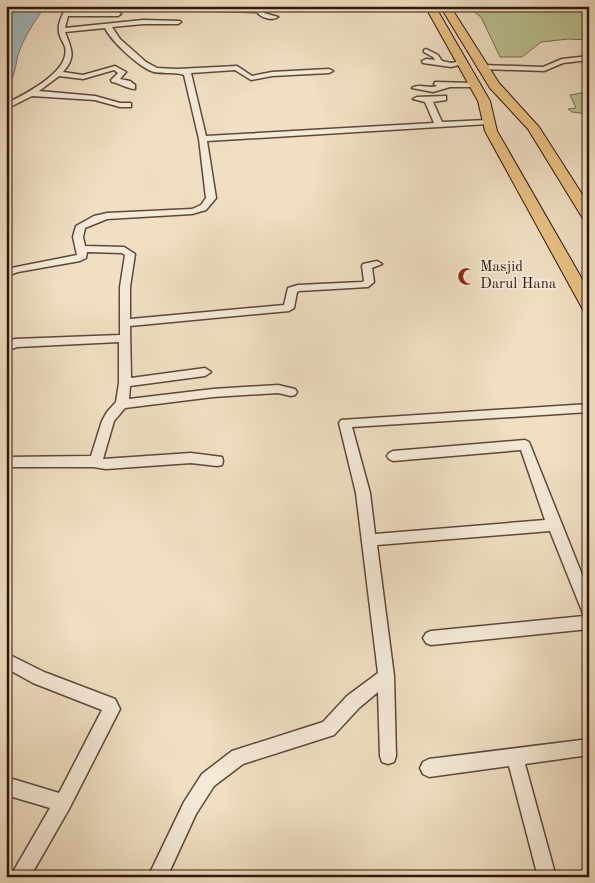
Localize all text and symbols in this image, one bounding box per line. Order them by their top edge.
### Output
place label: Masjid Darul Hana [480,260,557,292]
mosque icon: Masjid Darul Hana [456,266,476,286]

